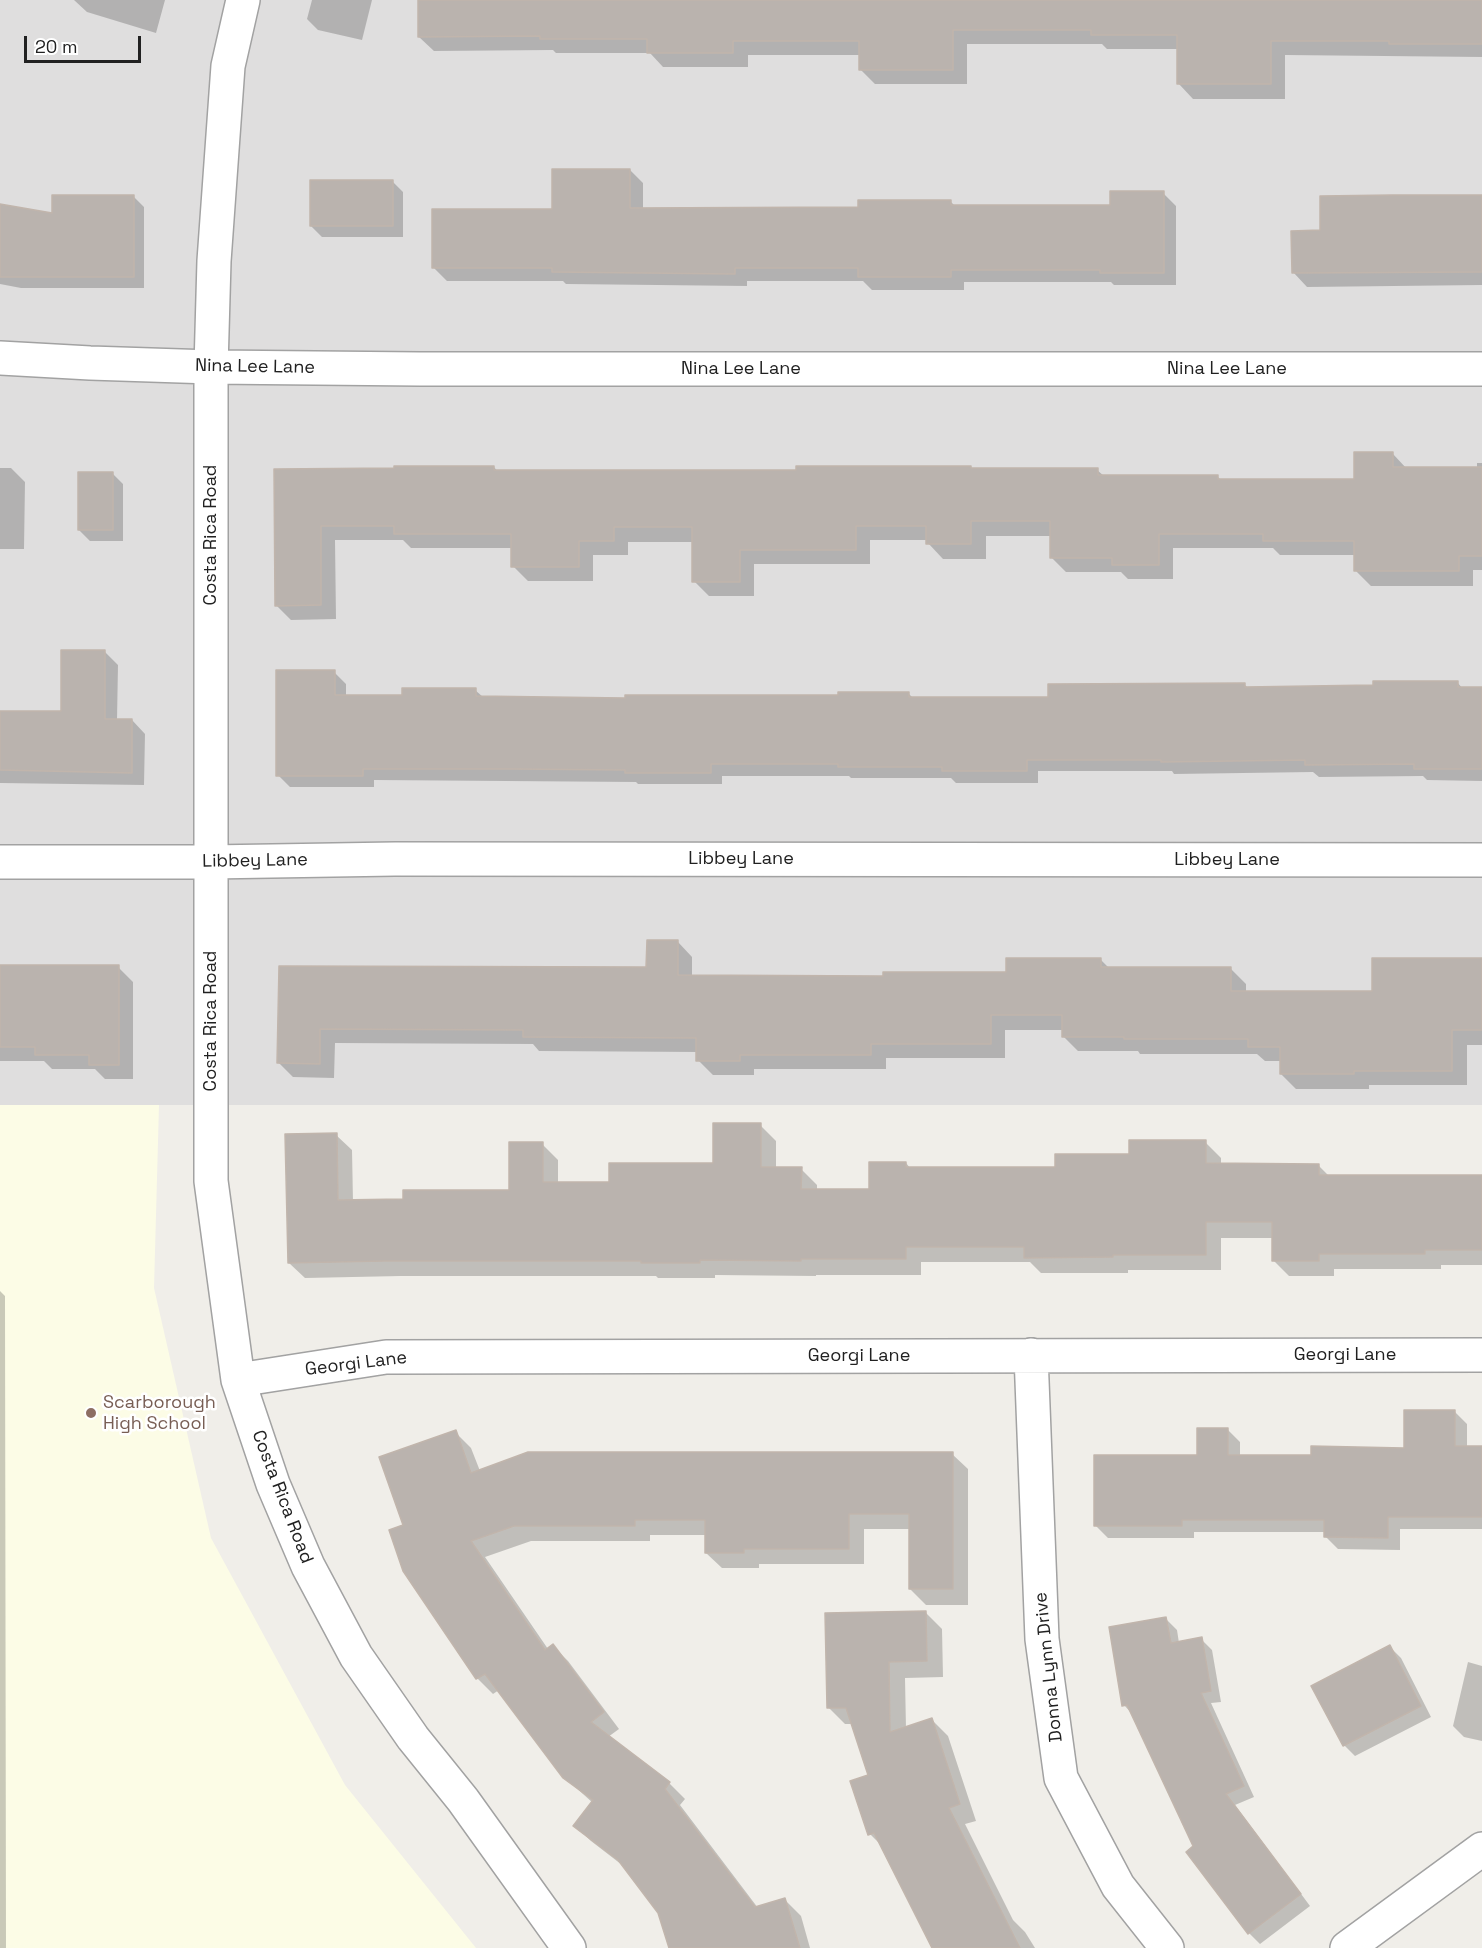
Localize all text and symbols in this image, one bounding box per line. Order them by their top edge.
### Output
scale bar [27,24,144,62]
text: 20 m [35,35,78,58]
street label: Nina Lee Lane [195,355,315,379]
street label: Nina Lee Lane [681,358,801,380]
street label: Nina Lee Lane [1167,358,1287,380]
street label: Costa Rica Road [200,465,222,605]
street label: Libbey Lane [688,848,794,870]
street label: Libbey Lane [202,849,308,873]
street label: Libbey Lane [1174,849,1280,871]
street label: Costa Rica Road [200,951,222,1091]
street label: Georgi Lane [1294,1344,1396,1366]
street label: Georgi Lane [808,1345,910,1367]
street label: Georgi Lane [304,1347,408,1381]
place label: Scarborough High School [103,1392,216,1434]
marker: Scarborough High School [84,1406,98,1420]
street label: Costa Rica Road [247,1427,317,1567]
street label: Donna Lynn Drive [1030,1591,1068,1743]

